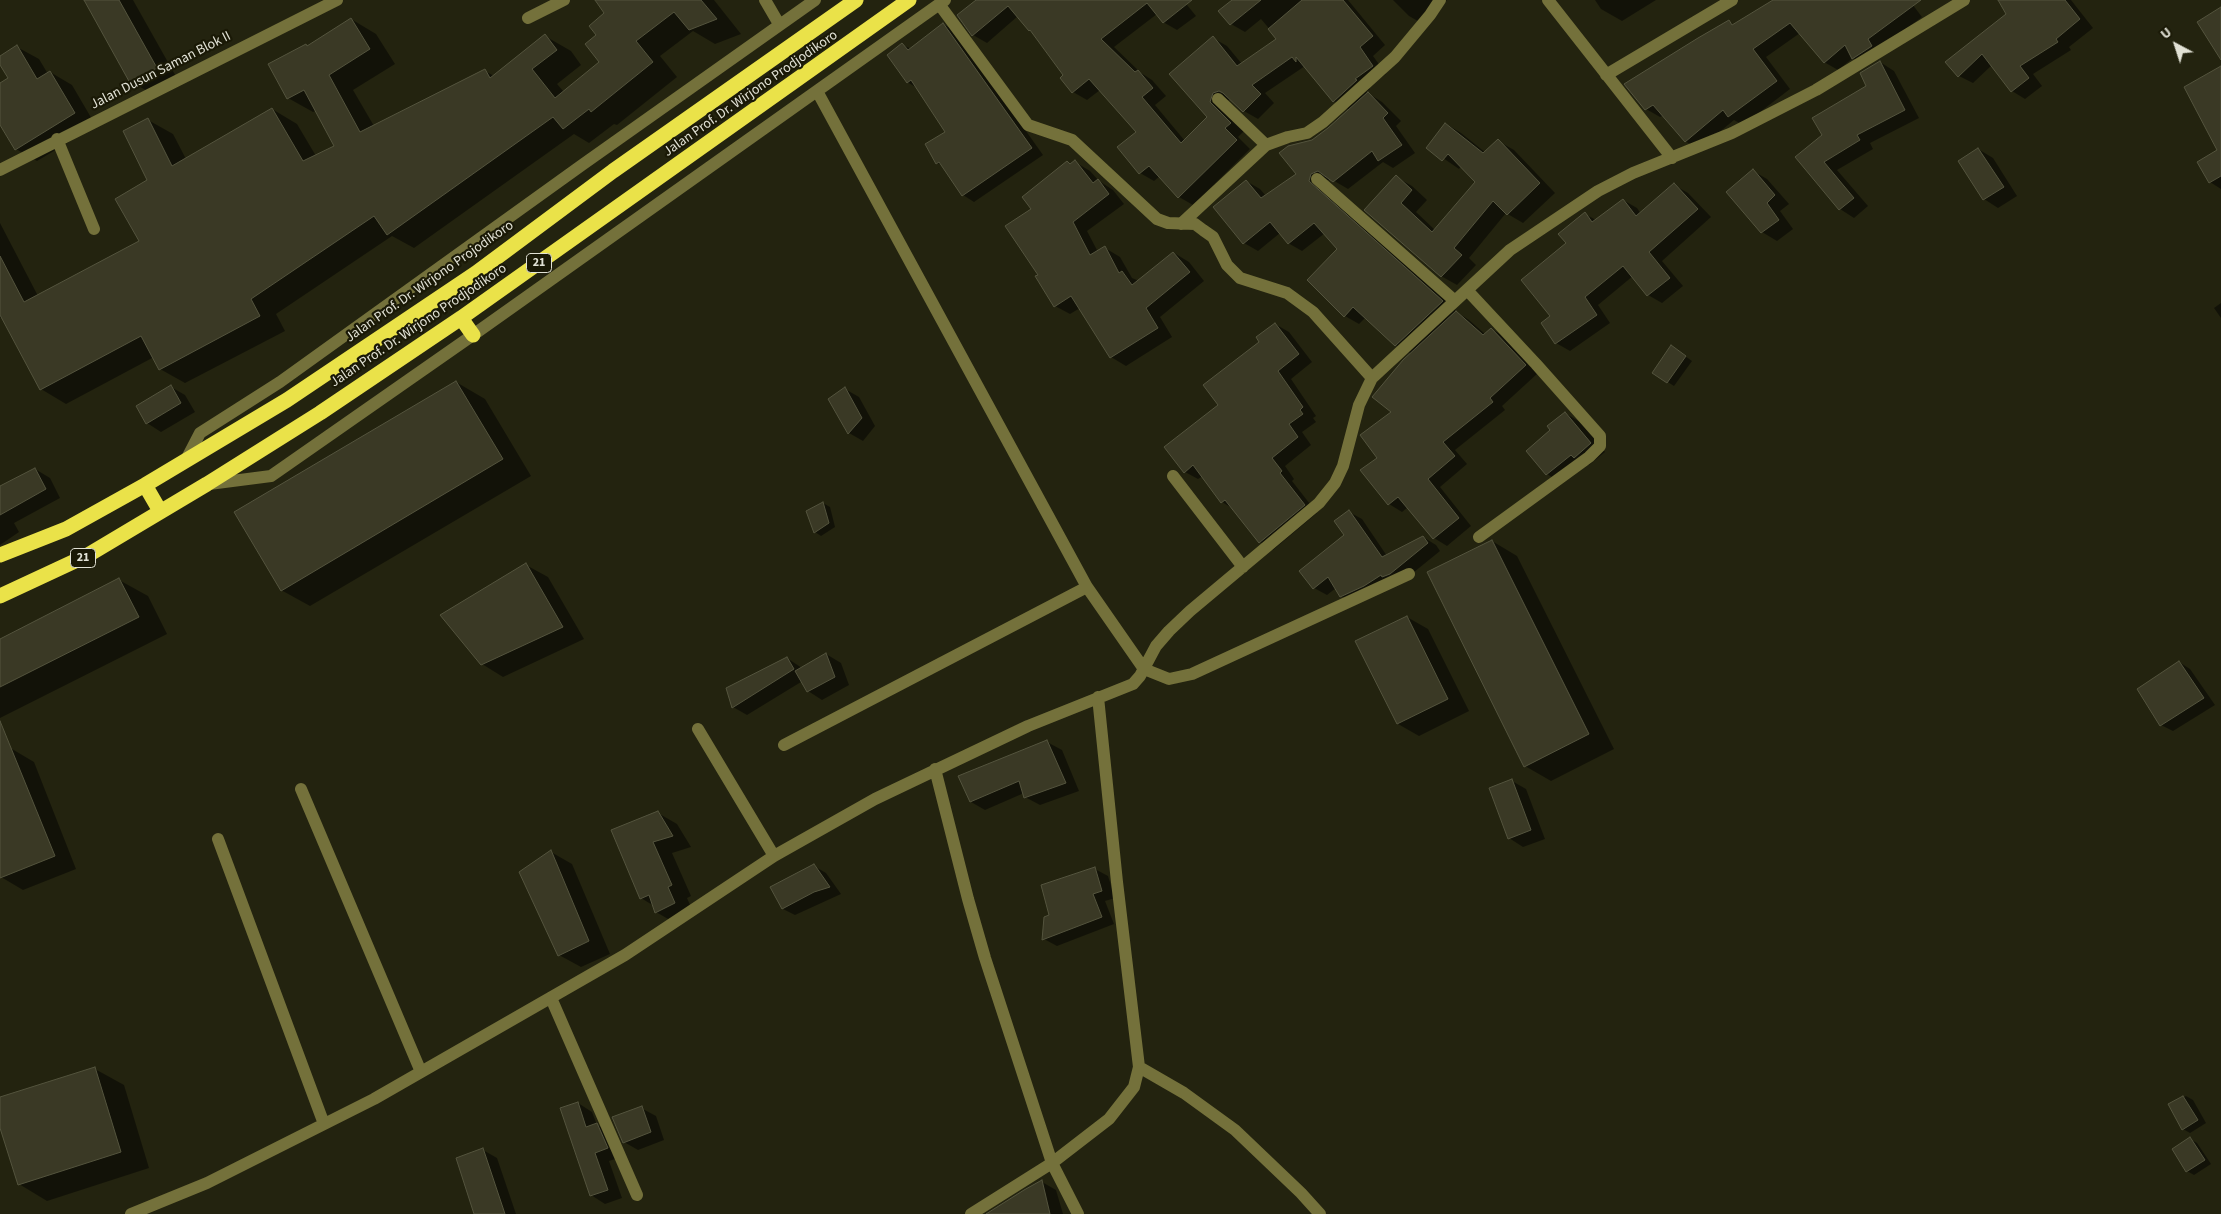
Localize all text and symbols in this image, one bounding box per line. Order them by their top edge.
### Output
north arrow [2151,20,2201,70]
text: U [2156,23,2176,44]
street label: Jalan Prof. Dr. Wirjono Prodjodikoro [661,27,841,161]
street label: Jalan Dusun Saman Blok II [88,28,234,114]
street label: Jalan Prof. Dr. Wirjono Projodikoro [343,217,517,347]
road number: 21 [526,254,552,272]
street label: Jalan Prof. Dr. Wirjono Prodjodikoro [328,261,510,391]
road number: 21 [70,548,96,568]

